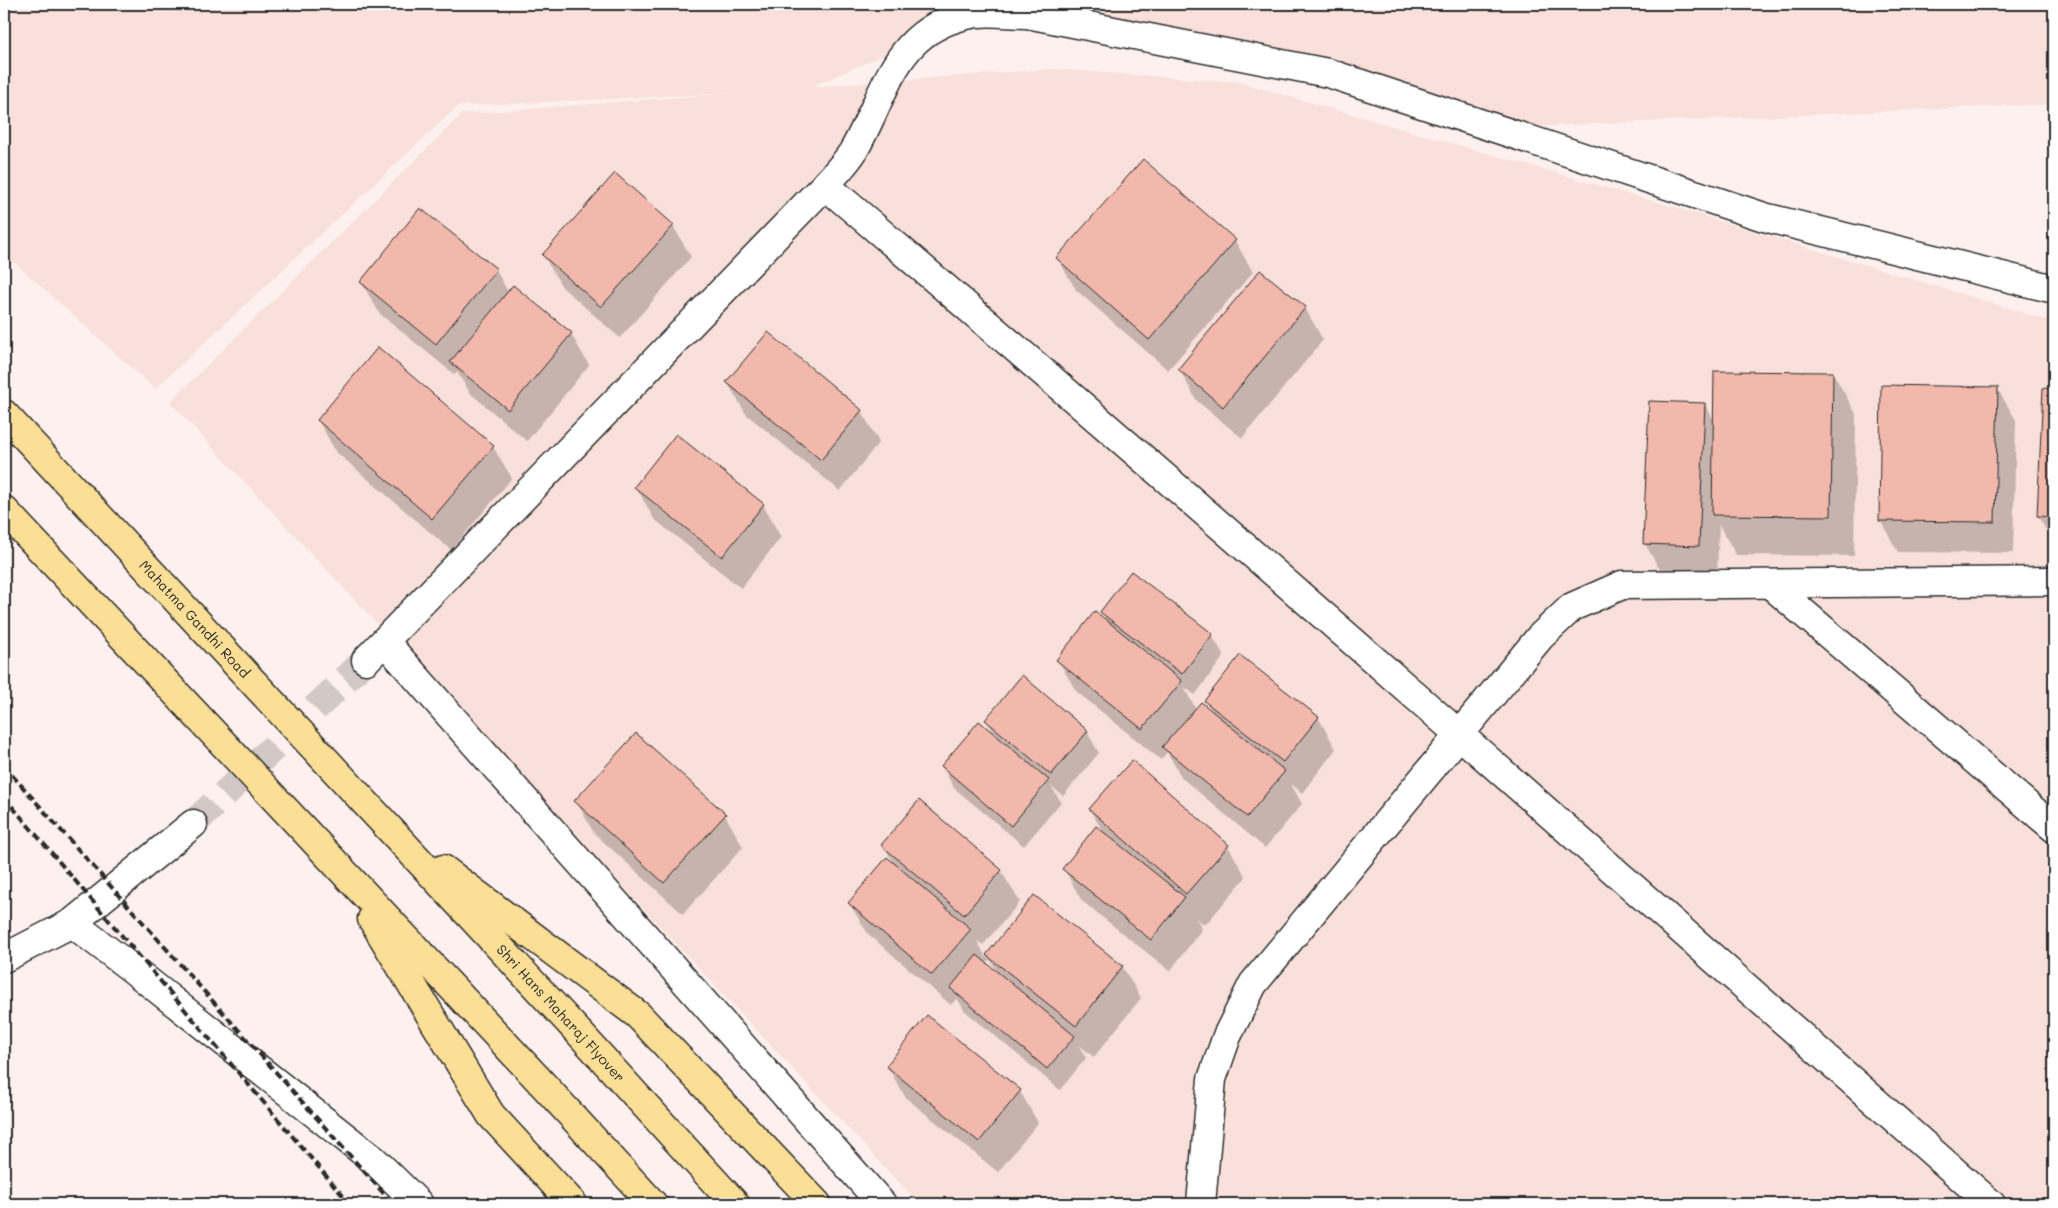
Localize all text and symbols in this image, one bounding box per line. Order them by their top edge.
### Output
street label: Mahatma Gandhi Road [135,556,255,682]
street label: Shri Hans Maharaj Flyover [493,940,629,1086]

